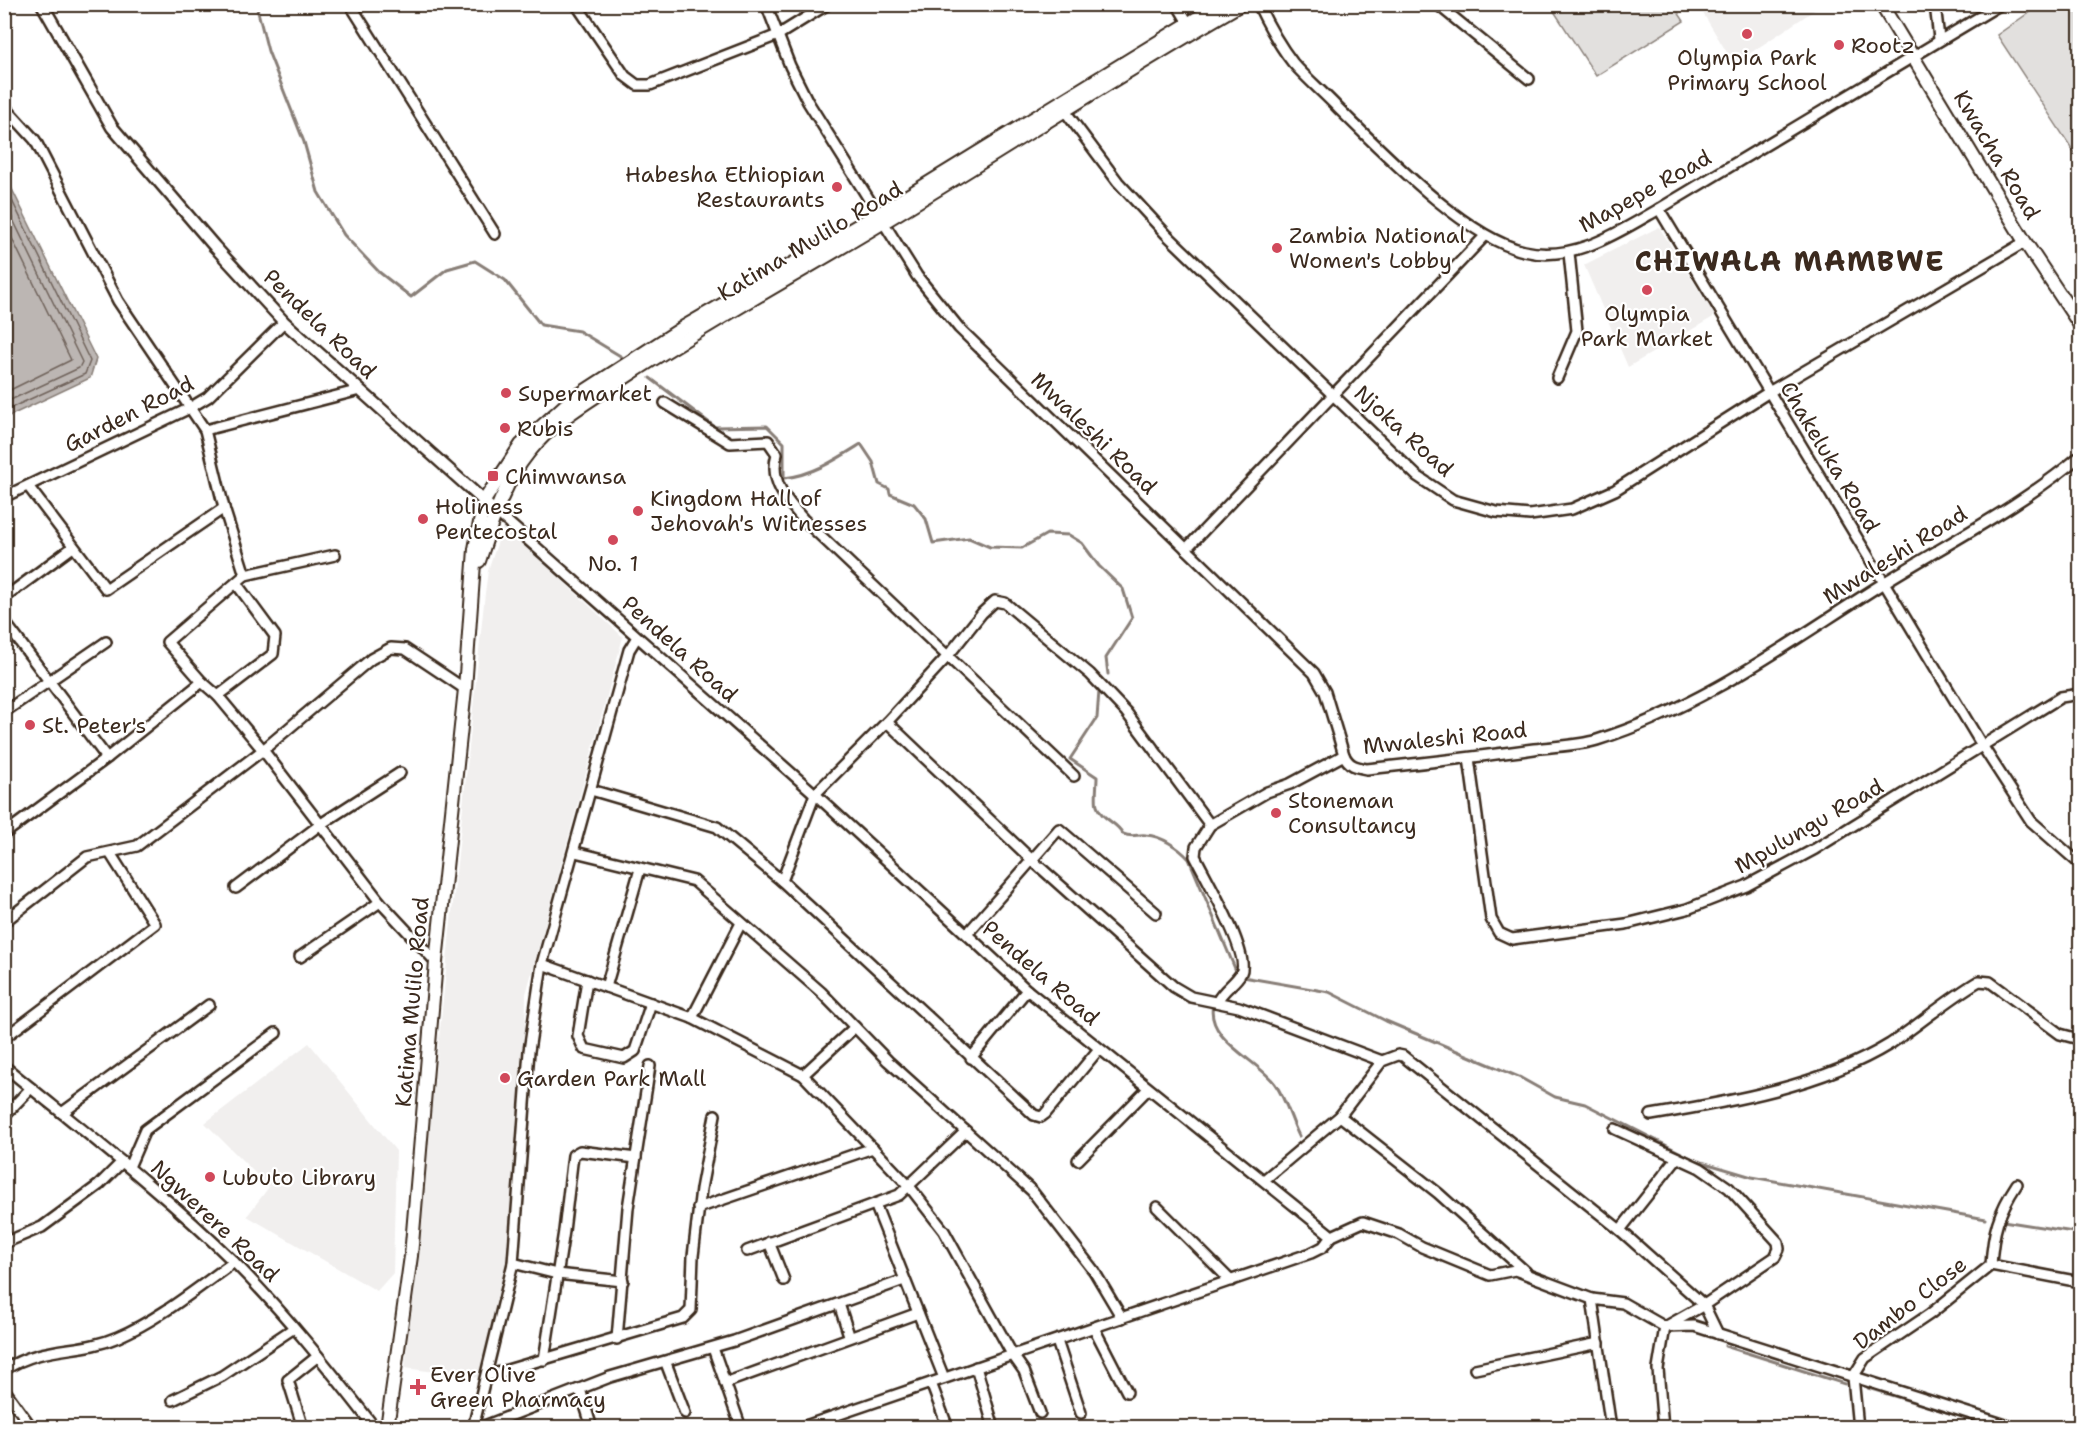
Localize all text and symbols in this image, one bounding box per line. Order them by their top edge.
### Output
marker: Olympia Park Primary School [1740,27,1754,41]
place label: Rootz [1851,31,1915,60]
marker: Rootz [1832,38,1846,52]
place label: Olympia Park Primary School [1667,43,1827,97]
street label: Kwacha Road [1947,85,2047,225]
street label: Mapepe Road [1574,143,1716,239]
place label: Habesha Ethiopian Restaurants [625,160,825,214]
street label: Katima Mulilo Road [712,174,908,308]
marker: Habesha Ethiopian Restaurants [830,180,844,194]
place label: Zambia National Women's Lobby [1289,221,1467,275]
marker: Zambia National Women's Lobby [1270,241,1284,255]
district label: CHIWALA MAMBWE [1635,242,1945,280]
street label: Pendela Road [257,263,383,385]
marker: Olympia Park Market [1640,283,1654,297]
place label: Olympia Park Market [1581,299,1713,353]
street label: Mwaleshi Road [1025,365,1163,501]
street label: Garden Road [59,369,199,459]
street label: Chakeluka Road [1773,376,1887,538]
place label: Supermarket [518,379,652,408]
street label: Njoka Road [1348,379,1460,483]
marker: Supermarket [499,386,513,400]
place label: Rubis [517,414,574,443]
marker: Rubis [498,421,512,435]
place label: Chimwansa [505,462,626,491]
marker: Chimwansa [486,469,500,483]
place label: Kingdom Hall of Jehovah's Witnesses [650,484,867,538]
place label: Holiness Pentecostal [435,492,557,546]
street label: Mwaleshi Road [1817,499,1973,611]
marker: Kingdom Hall of Jehovah's Witnesses [631,504,645,518]
marker: Holiness Pentecostal [416,512,430,526]
marker: No. 1 [606,533,620,547]
place label: No. 1 [587,549,639,578]
street label: Pendela Road [616,589,744,709]
place label: St. Peter's [42,711,147,740]
street label: Mwaleshi Road [1362,715,1529,761]
marker: St. Peter's [23,718,37,732]
street label: Mpulungu Road [1729,772,1889,880]
place label: Stoneman Consultancy [1288,786,1417,840]
marker: Stoneman Consultancy [1269,806,1283,820]
street label: Katima Mulilo Road [388,896,436,1108]
street label: Pendela Road [976,914,1106,1032]
place label: Garden Park Mall [517,1064,706,1093]
marker: Garden Park Mall [498,1071,512,1085]
street label: Ngwerere Road [144,1154,286,1288]
place label: Lubuto Library [222,1163,376,1192]
marker: Lubuto Library [203,1170,217,1184]
street label: Dambo Close [1847,1250,1973,1356]
place label: Ever Olive Green Pharmacy [430,1360,606,1414]
marker: Ever Olive Green Pharmacy [411,1380,425,1394]

